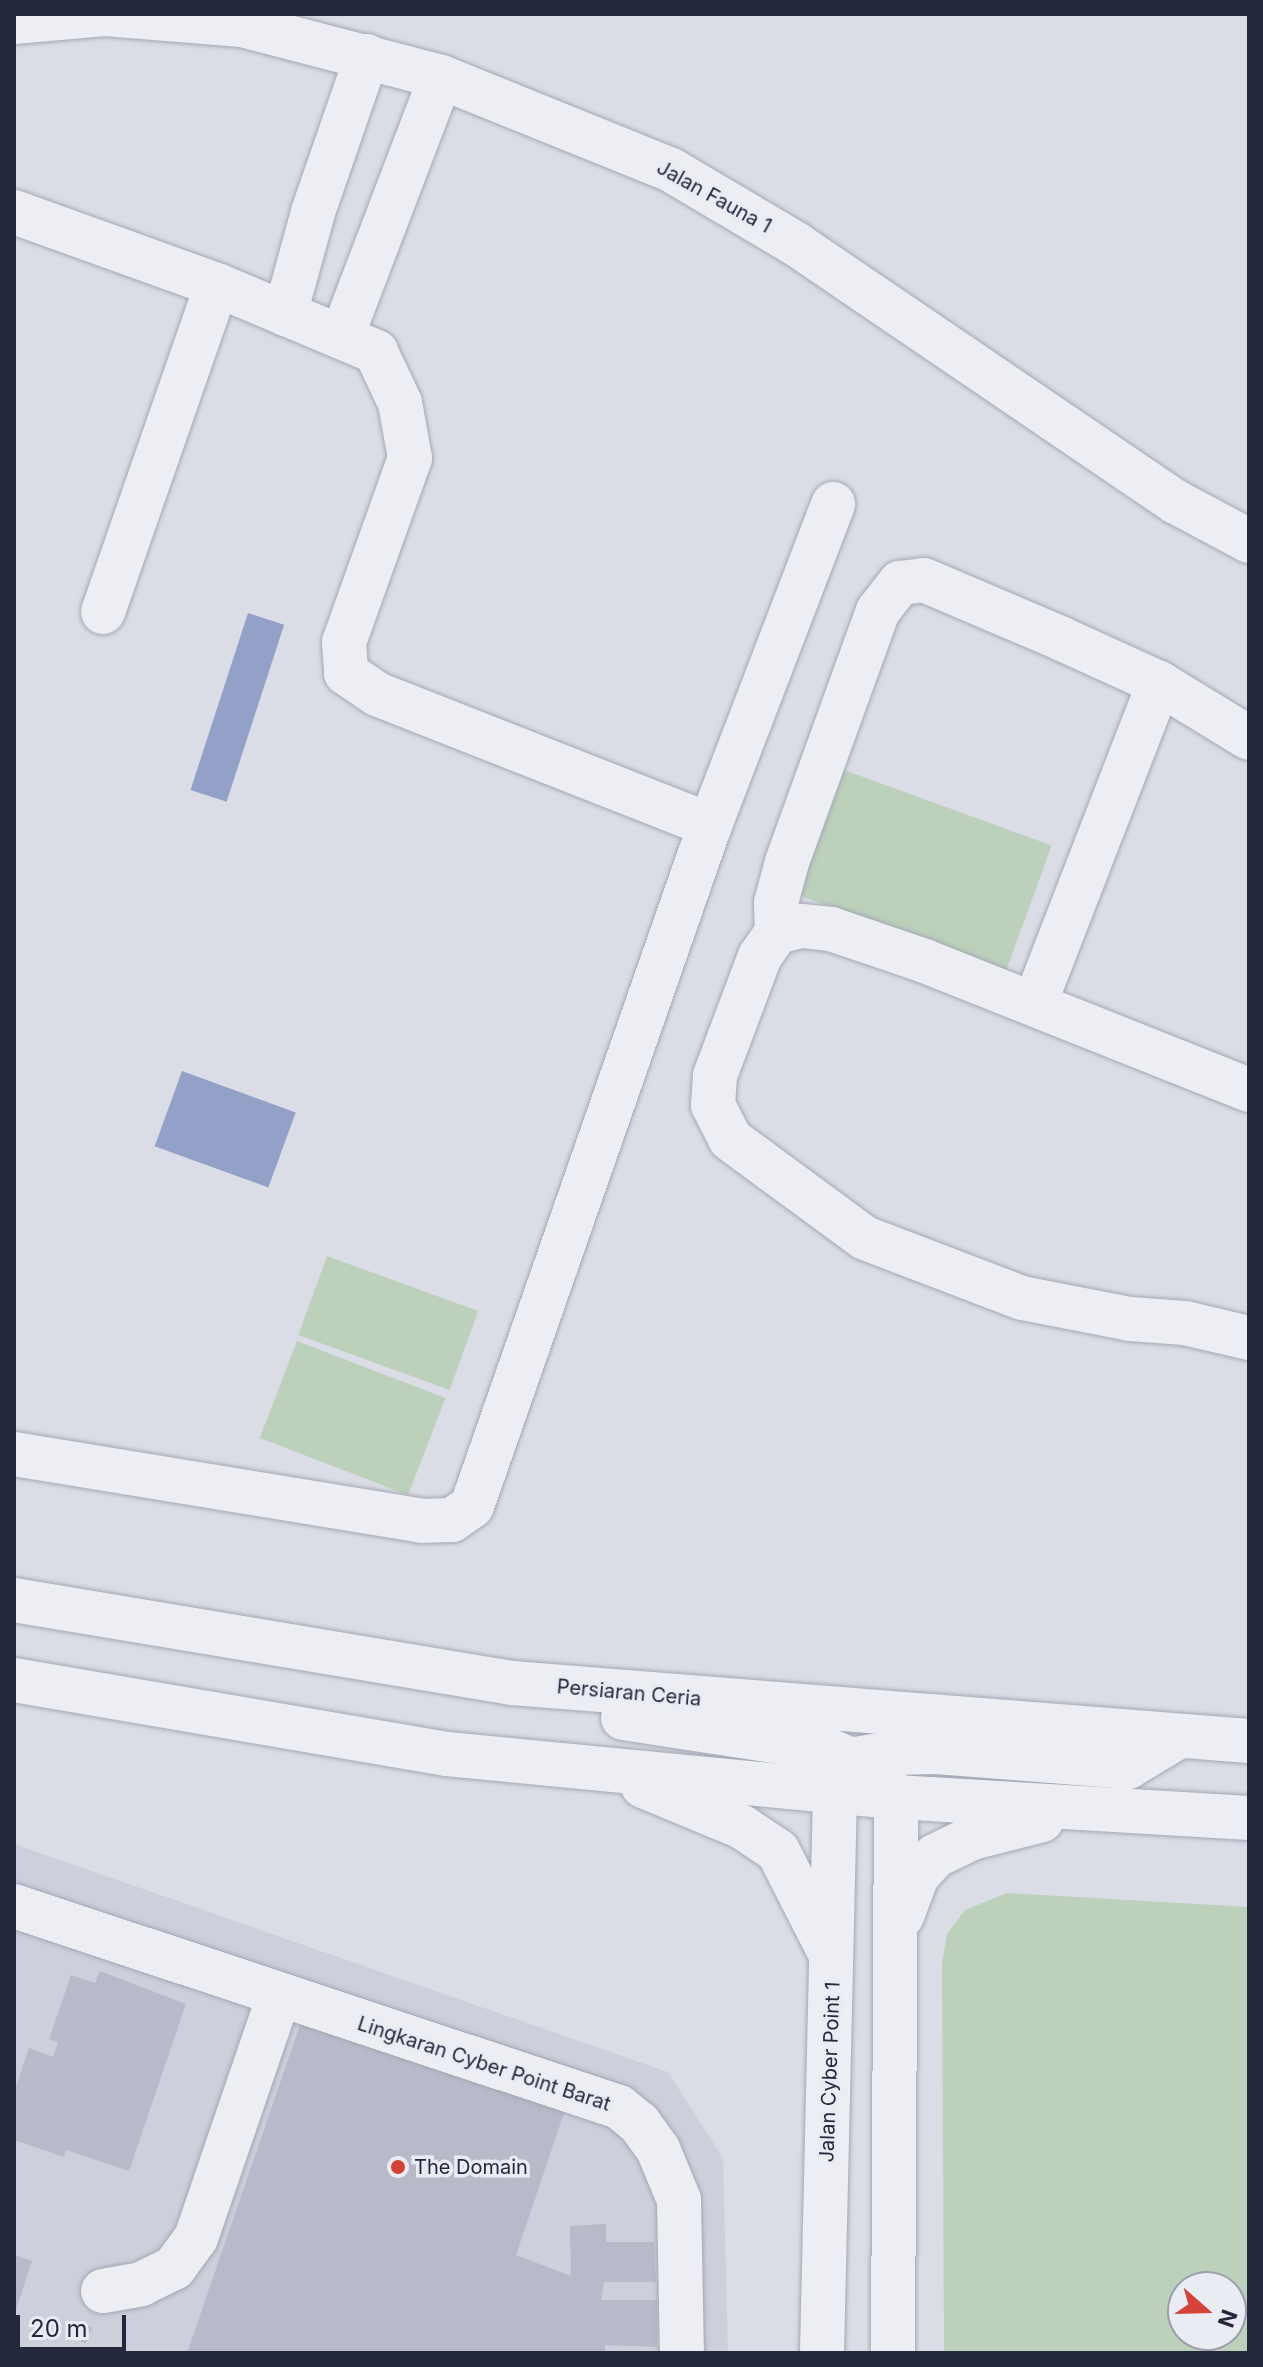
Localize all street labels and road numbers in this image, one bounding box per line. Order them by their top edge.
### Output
street label: Jalan Fauna 1 [652,156,776,238]
street label: Persiaran Ceria [556,1675,702,1711]
street label: Jalan Cyber Point 1 [815,1981,845,2163]
street label: Lingkaran Cyber Point Barat [354,2012,614,2116]

